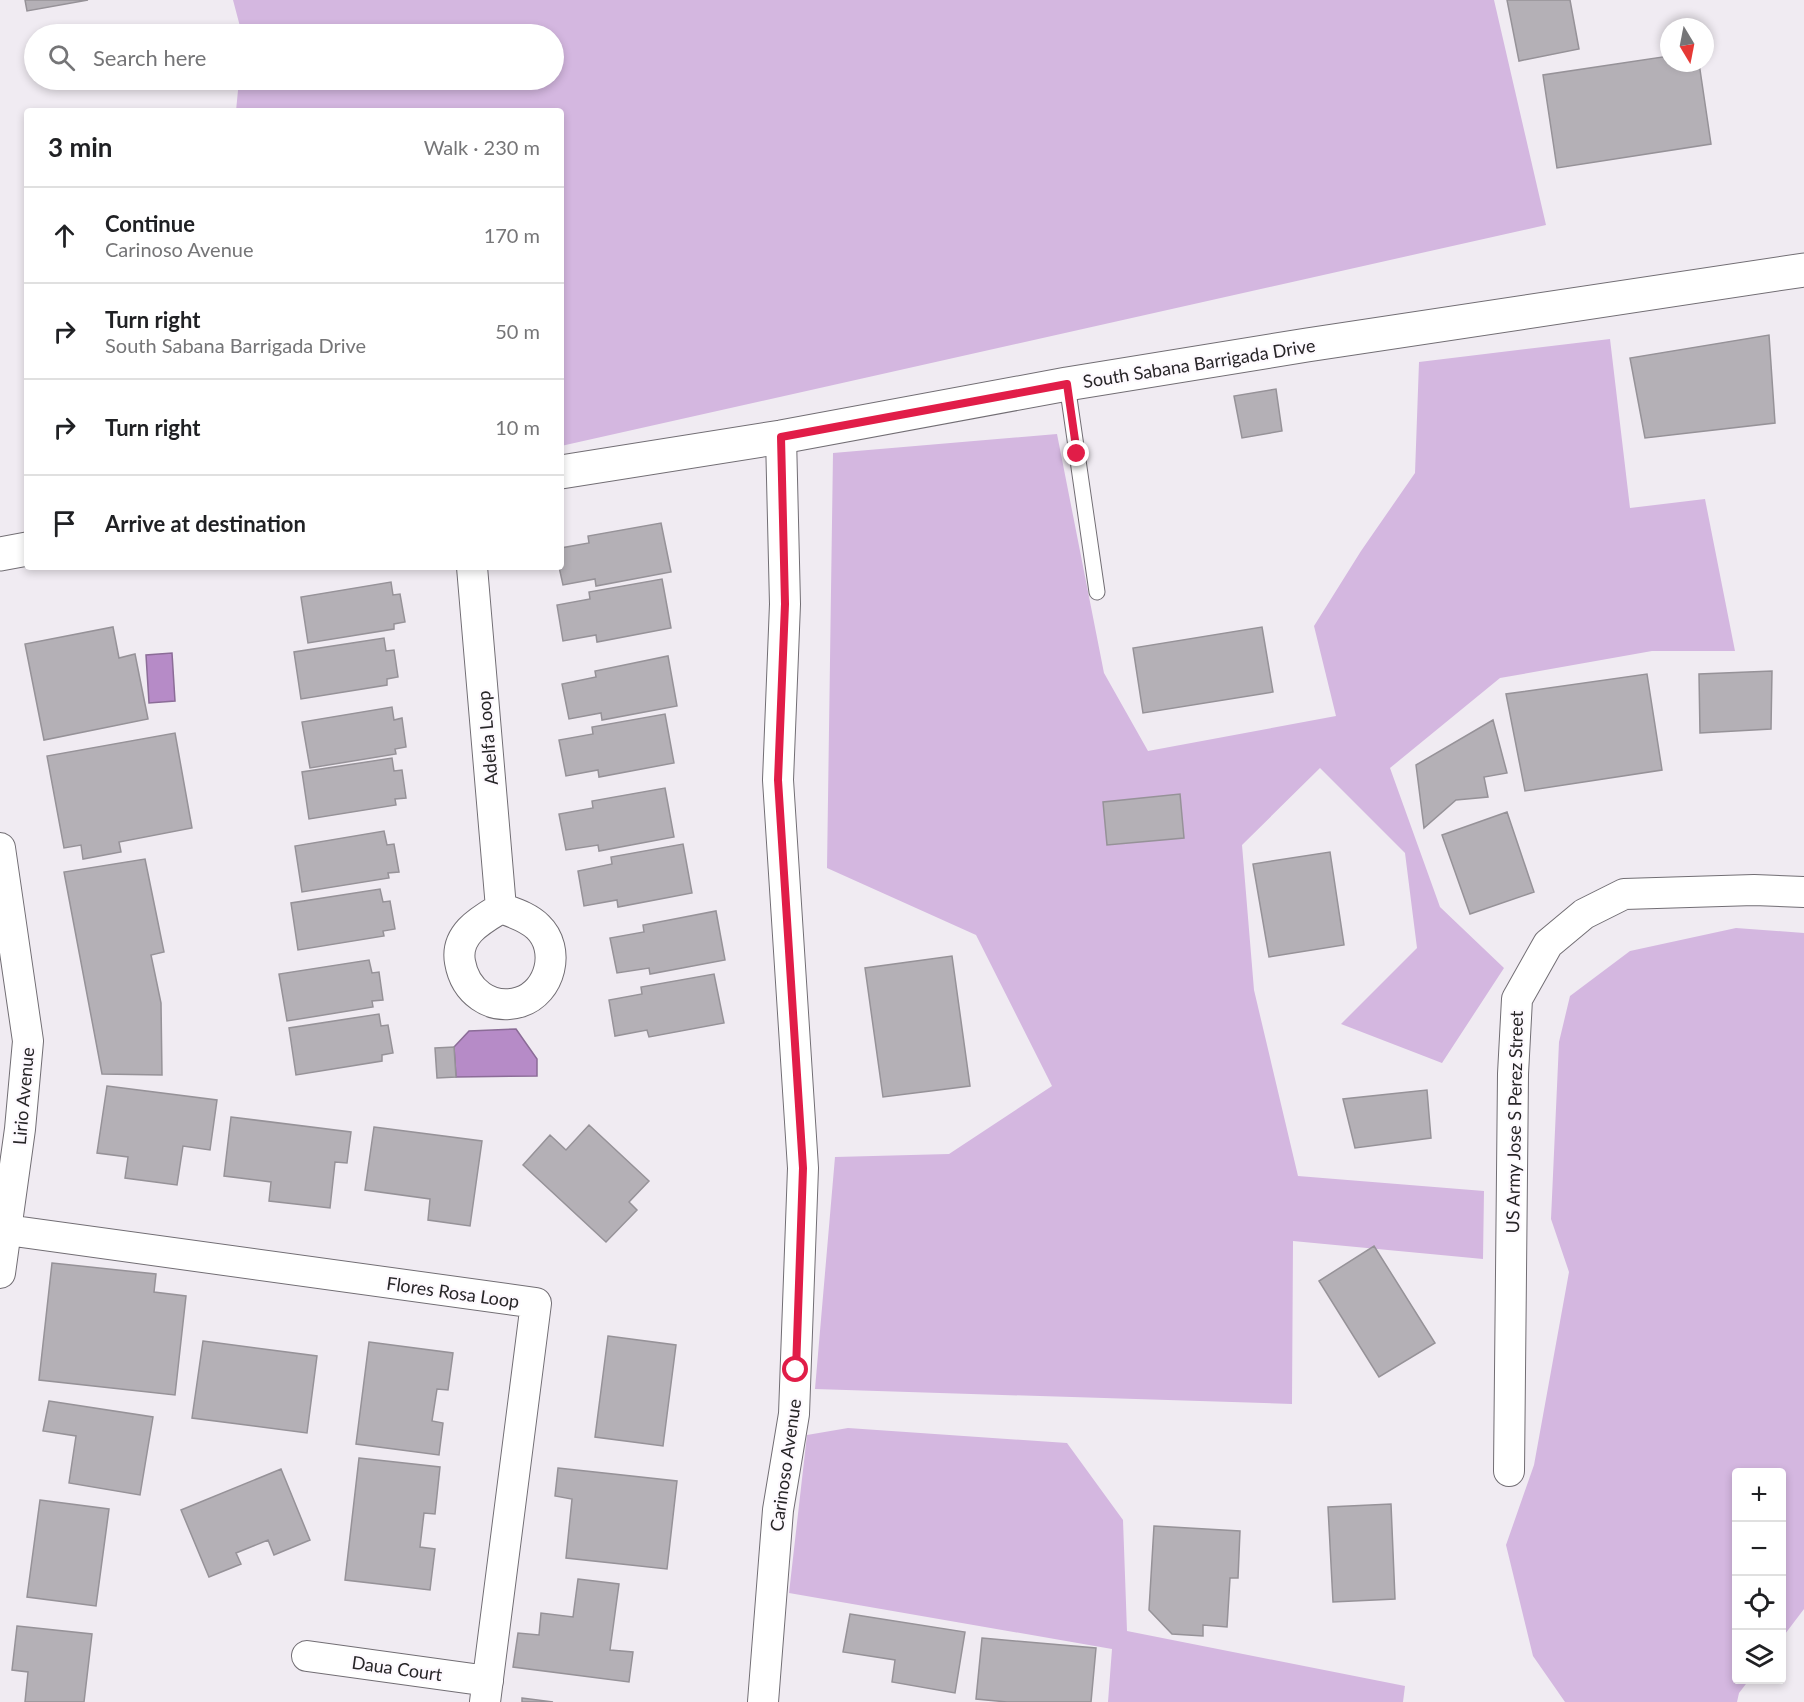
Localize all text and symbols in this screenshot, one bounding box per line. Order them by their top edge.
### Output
north arrow [1660,18,1714,72]
search box [24,24,564,90]
icon: search [45,41,78,74]
text: Search here [93,44,206,71]
text: 3 min [48,131,112,163]
text: Walk · 230 m [424,135,540,159]
text: Continue [105,210,195,237]
icon: ahead [48,219,81,252]
text: 170 m [484,223,540,247]
text: Carinoso Avenue [105,237,254,261]
text: Turn right [105,306,200,333]
icon: right [48,315,81,348]
text: 50 m [495,319,540,343]
text: South Sabana Barrigada Drive [105,333,366,357]
street label: South Sabana Barrigada Drive [1081,334,1317,392]
icon: right [48,411,81,444]
text: Turn right [105,414,200,441]
text: 10 m [495,415,540,439]
route end [1063,440,1089,466]
icon: arrive [48,507,81,540]
text: Arrive at destination [105,510,306,537]
street label: Adelfa Loop [472,690,502,786]
street label: US Army Jose S Perez Street [1501,1010,1527,1234]
street label: Lirio Avenue [8,1046,38,1146]
street label: Flores Rosa Loop [385,1272,521,1312]
route start [782,1356,808,1382]
street label: Carinoso Avenue [765,1397,805,1533]
map controls [1732,1468,1786,1684]
button: + [1732,1468,1786,1522]
button: − [1732,1522,1786,1576]
button: locate [1732,1576,1786,1630]
button: layers [1732,1630,1786,1684]
street label: Daua Court [350,1651,444,1685]

